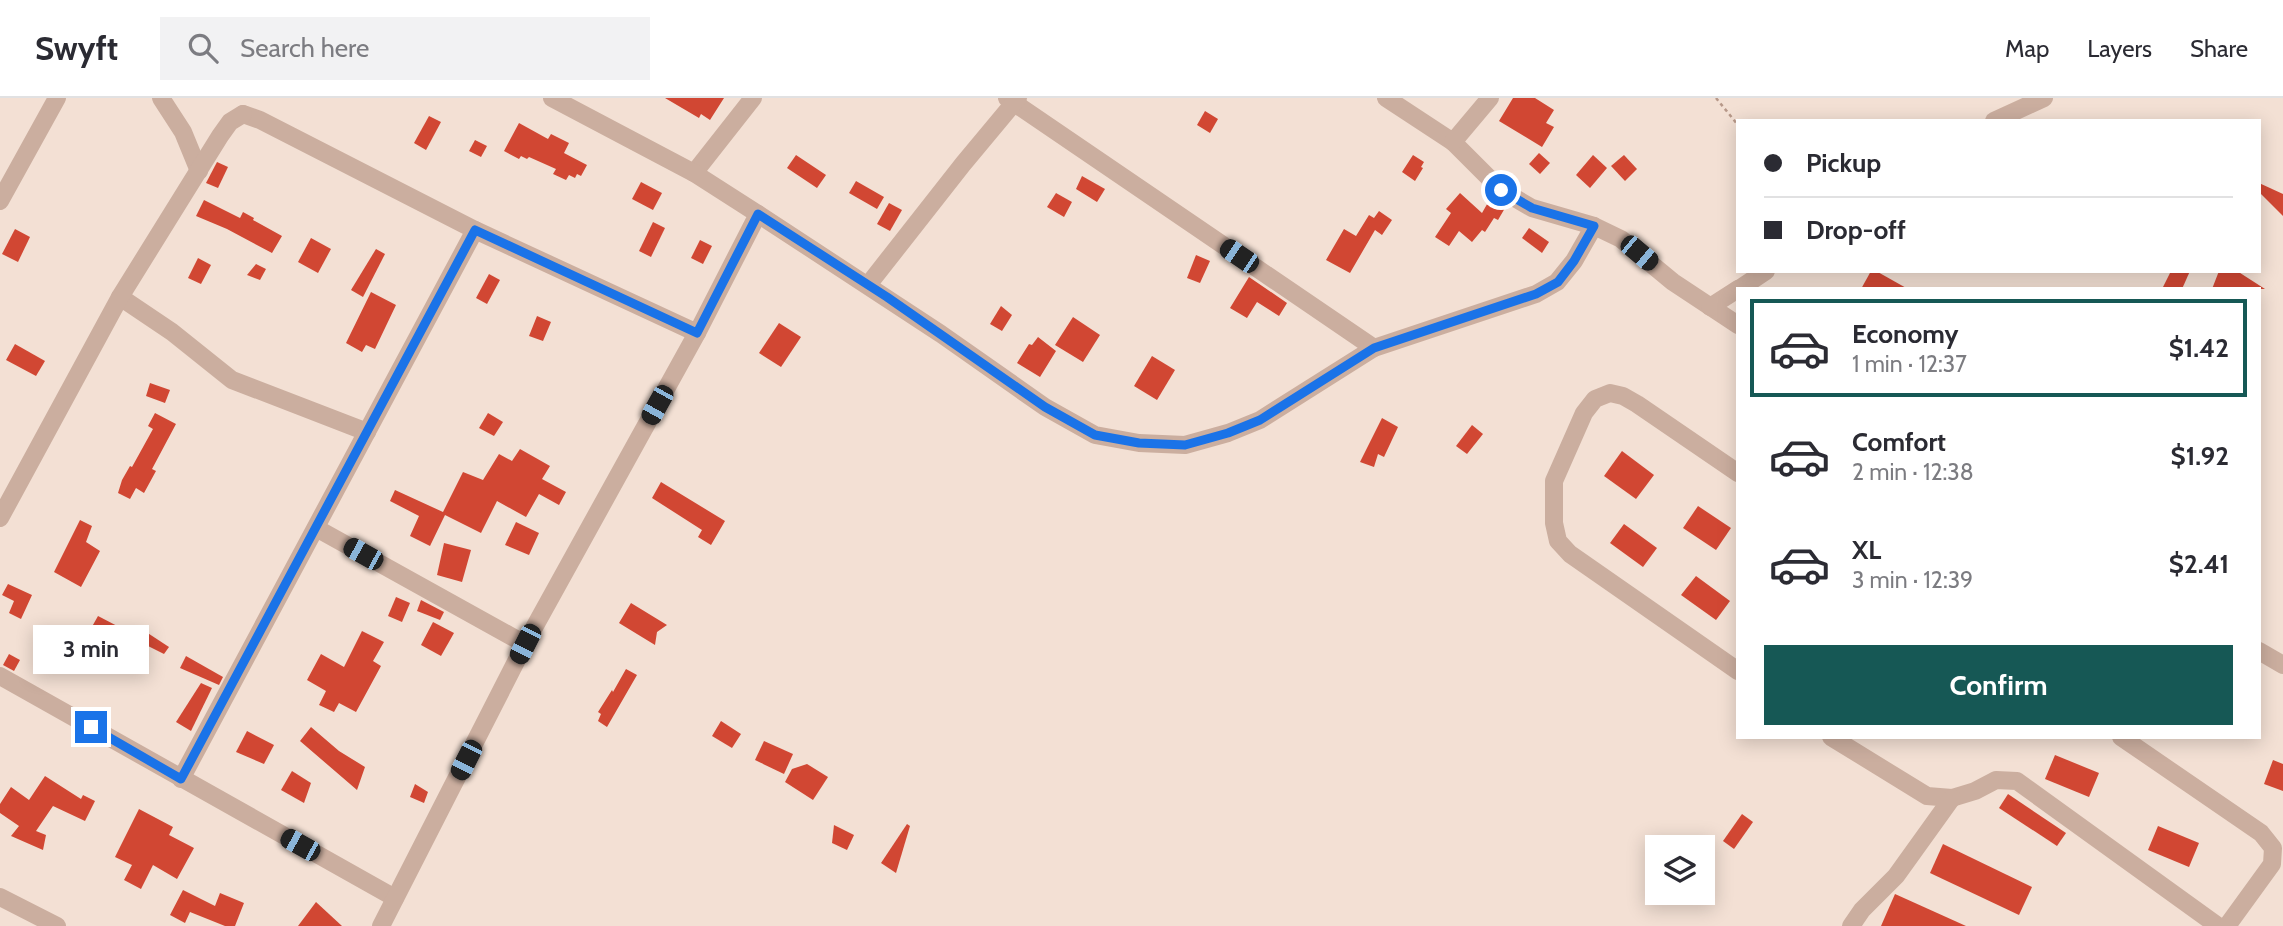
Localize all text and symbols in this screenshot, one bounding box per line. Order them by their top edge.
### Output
search box [160,17,650,80]
text: Swyft [35,28,118,68]
icon: search [184,29,222,67]
text: Search here [240,32,369,64]
text: Map [2005,34,2049,63]
text: Layers [2087,34,2152,63]
text: Share [2190,34,2248,63]
text: Pickup [1806,147,1881,179]
route start [1485,174,1517,206]
text: Drop-off [1806,214,1906,246]
car [1617,231,1662,275]
car [1216,236,1263,276]
icon: car [1768,317,1831,380]
text: Economy [1852,318,1958,350]
text: $1.42 [2169,332,2229,364]
text: 1 min · 12:37 [1852,350,1967,378]
car [638,382,677,428]
icon: car [1768,425,1831,488]
text: Comfort [1852,426,1946,458]
text: $1.92 [2171,440,2229,472]
text: 2 min · 12:38 [1852,458,1974,486]
icon: car [1768,533,1831,596]
text: XL [1852,534,1881,566]
car [340,535,387,573]
text: $2.41 [2169,548,2229,580]
text: 3 min · 12:39 [1852,566,1973,594]
car [507,621,544,667]
callout: 3 min [33,626,149,674]
text: 3 min [63,635,119,663]
button: Confirm [1764,645,2233,725]
route end [75,711,107,743]
car [448,737,485,783]
car [277,826,324,864]
map controls [1645,835,1715,905]
button: layers [1645,835,1715,905]

